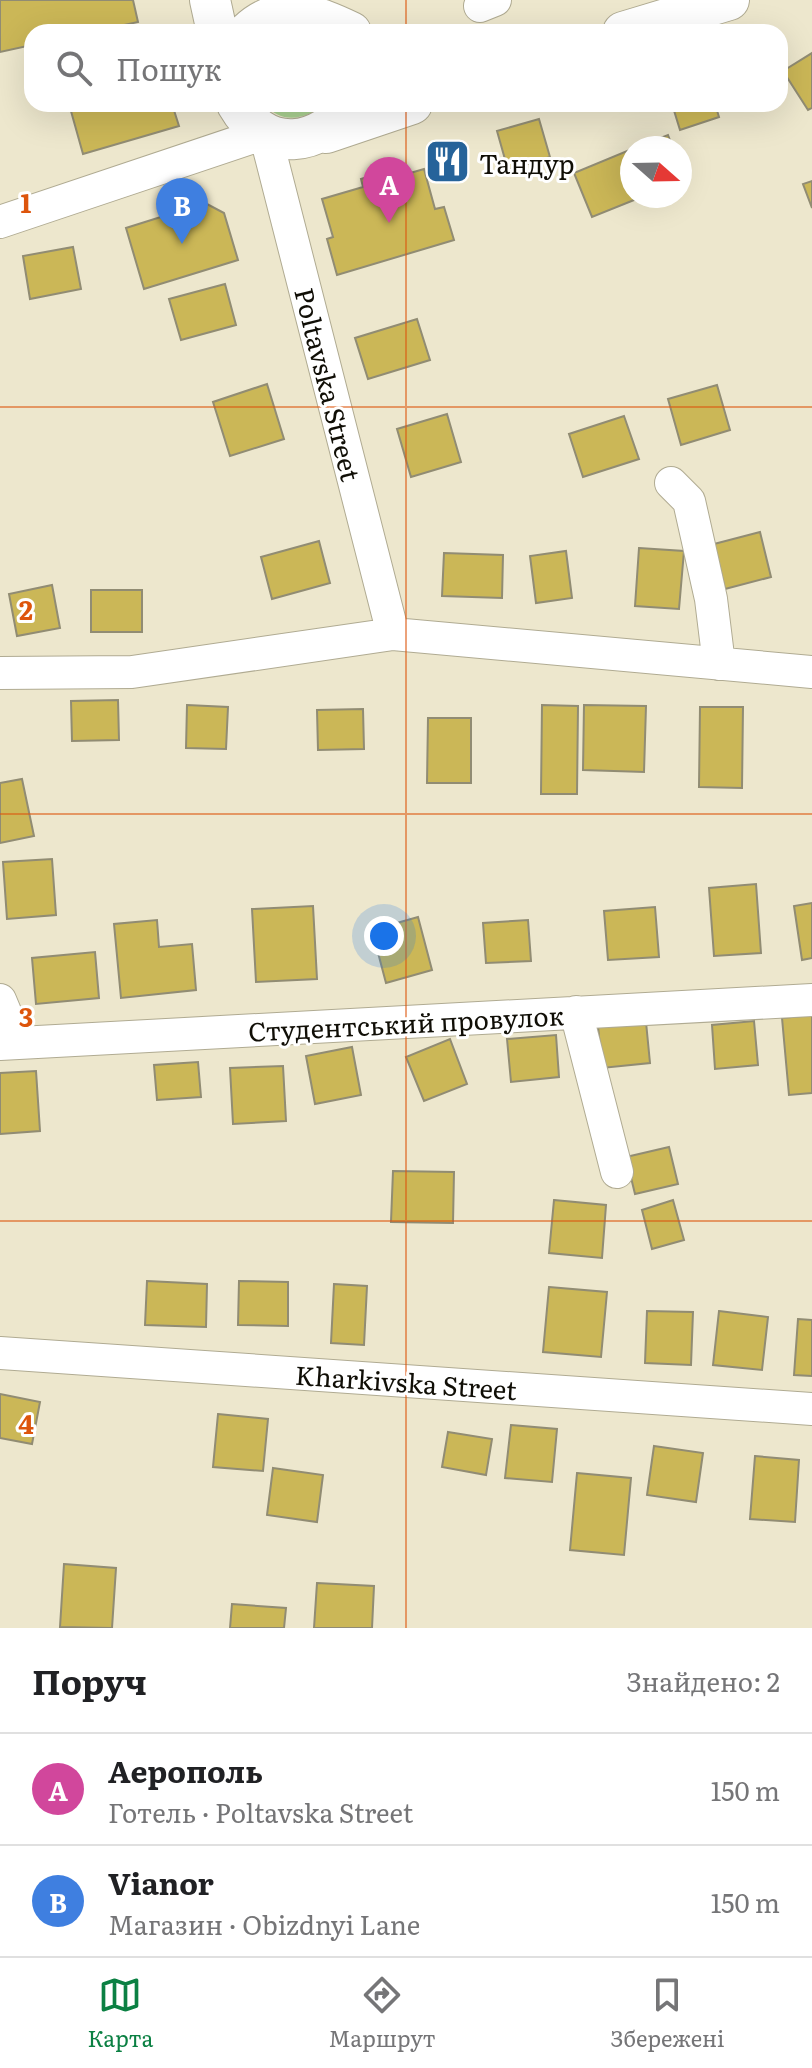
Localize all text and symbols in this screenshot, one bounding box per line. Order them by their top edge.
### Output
search box [24,24,788,112]
icon: search [52,46,96,90]
text: Пошук [116,46,221,90]
north arrow [620,136,692,208]
restaurant icon: Тандур [424,138,472,186]
place label: Тандур [479,143,574,182]
pin: A [363,157,415,223]
pin: B [156,178,208,244]
text: 1 [21,182,32,221]
street label: Poltavska Street [286,283,372,485]
text: 2 [19,589,33,628]
your location [364,916,404,956]
street label: Студентський провулок [247,994,565,1050]
text: 3 [19,996,33,1035]
street label: Kharkivska Street [294,1354,519,1408]
text: 4 [18,1403,34,1442]
text: Поруч [32,1655,147,1705]
text: Знайдено: 2 [626,1661,780,1700]
text: Аерополь [108,1748,263,1792]
text: A [48,1770,68,1809]
text: 150 m [711,1770,780,1809]
text: Готель · Poltavska Street [108,1792,413,1831]
text: Vianor [108,1860,214,1904]
text: B [49,1882,67,1921]
text: 150 m [711,1882,780,1921]
text: Магазин · Obizdnyi Lane [108,1904,420,1943]
tab: Карта [88,1973,153,2054]
tab: Маршрут [329,1973,435,2054]
tab: Збережені [611,1973,724,2054]

